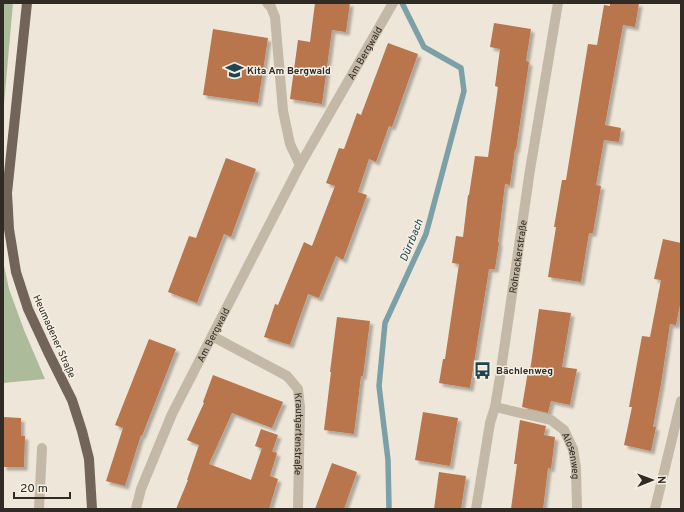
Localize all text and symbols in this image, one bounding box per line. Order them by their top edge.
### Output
street label: Am Bergwald [345,25,386,83]
school or university icon: Kita Am Bergwald [224,60,244,80]
place label: Kita Am Bergwald [247,65,331,78]
water label: Dürrbach [397,217,427,264]
street label: Rohrackerstraße [507,219,531,294]
street label: Heumadener Straße [29,293,78,380]
street label: Am Bergwald [195,306,233,365]
bus stop icon: Bächlenweg [473,360,493,380]
place label: Bächlenweg [496,365,553,378]
street label: Krautgartenstraße [290,392,305,475]
street label: Alosenweg [558,430,581,479]
north arrow [632,460,672,500]
scale bar [14,474,70,500]
text: N [654,476,668,484]
text: 20 m [20,481,48,497]

